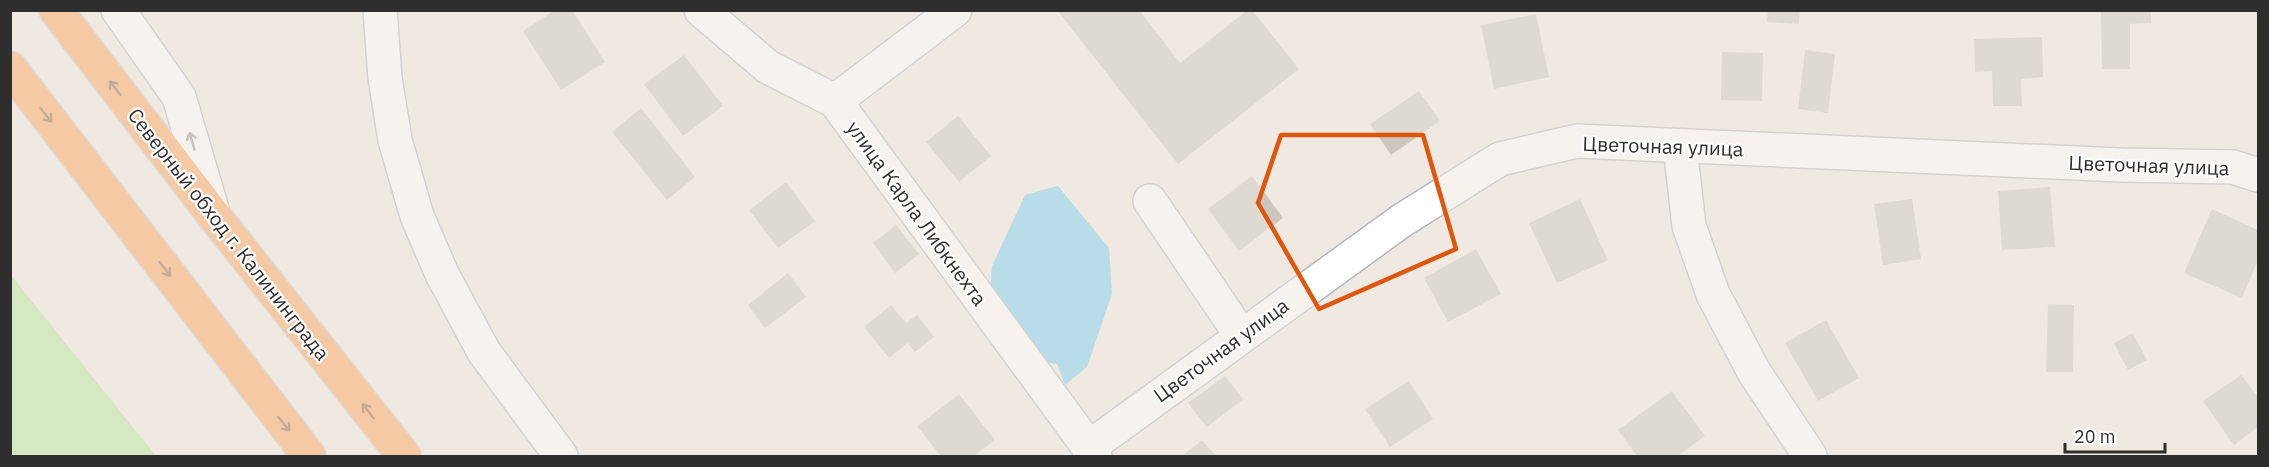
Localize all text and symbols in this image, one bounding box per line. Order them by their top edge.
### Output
one-way arrow [109,80,121,96]
street label: Северный обход г. Калининграда [122,102,336,366]
one-way arrow [40,106,53,122]
street label: улица Карла Либкнехта [841,115,993,311]
street label: Цветочная улица [1582,130,1744,162]
one-way arrow [186,132,197,151]
street label: Цветочная улица [2068,149,2230,181]
one-way arrow [159,261,172,277]
street label: Цветочная улица [1148,292,1294,408]
one-way arrow [361,403,374,419]
one-way arrow [278,415,291,431]
scale bar [2065,416,2166,454]
text: 20 m [2074,425,2116,448]

